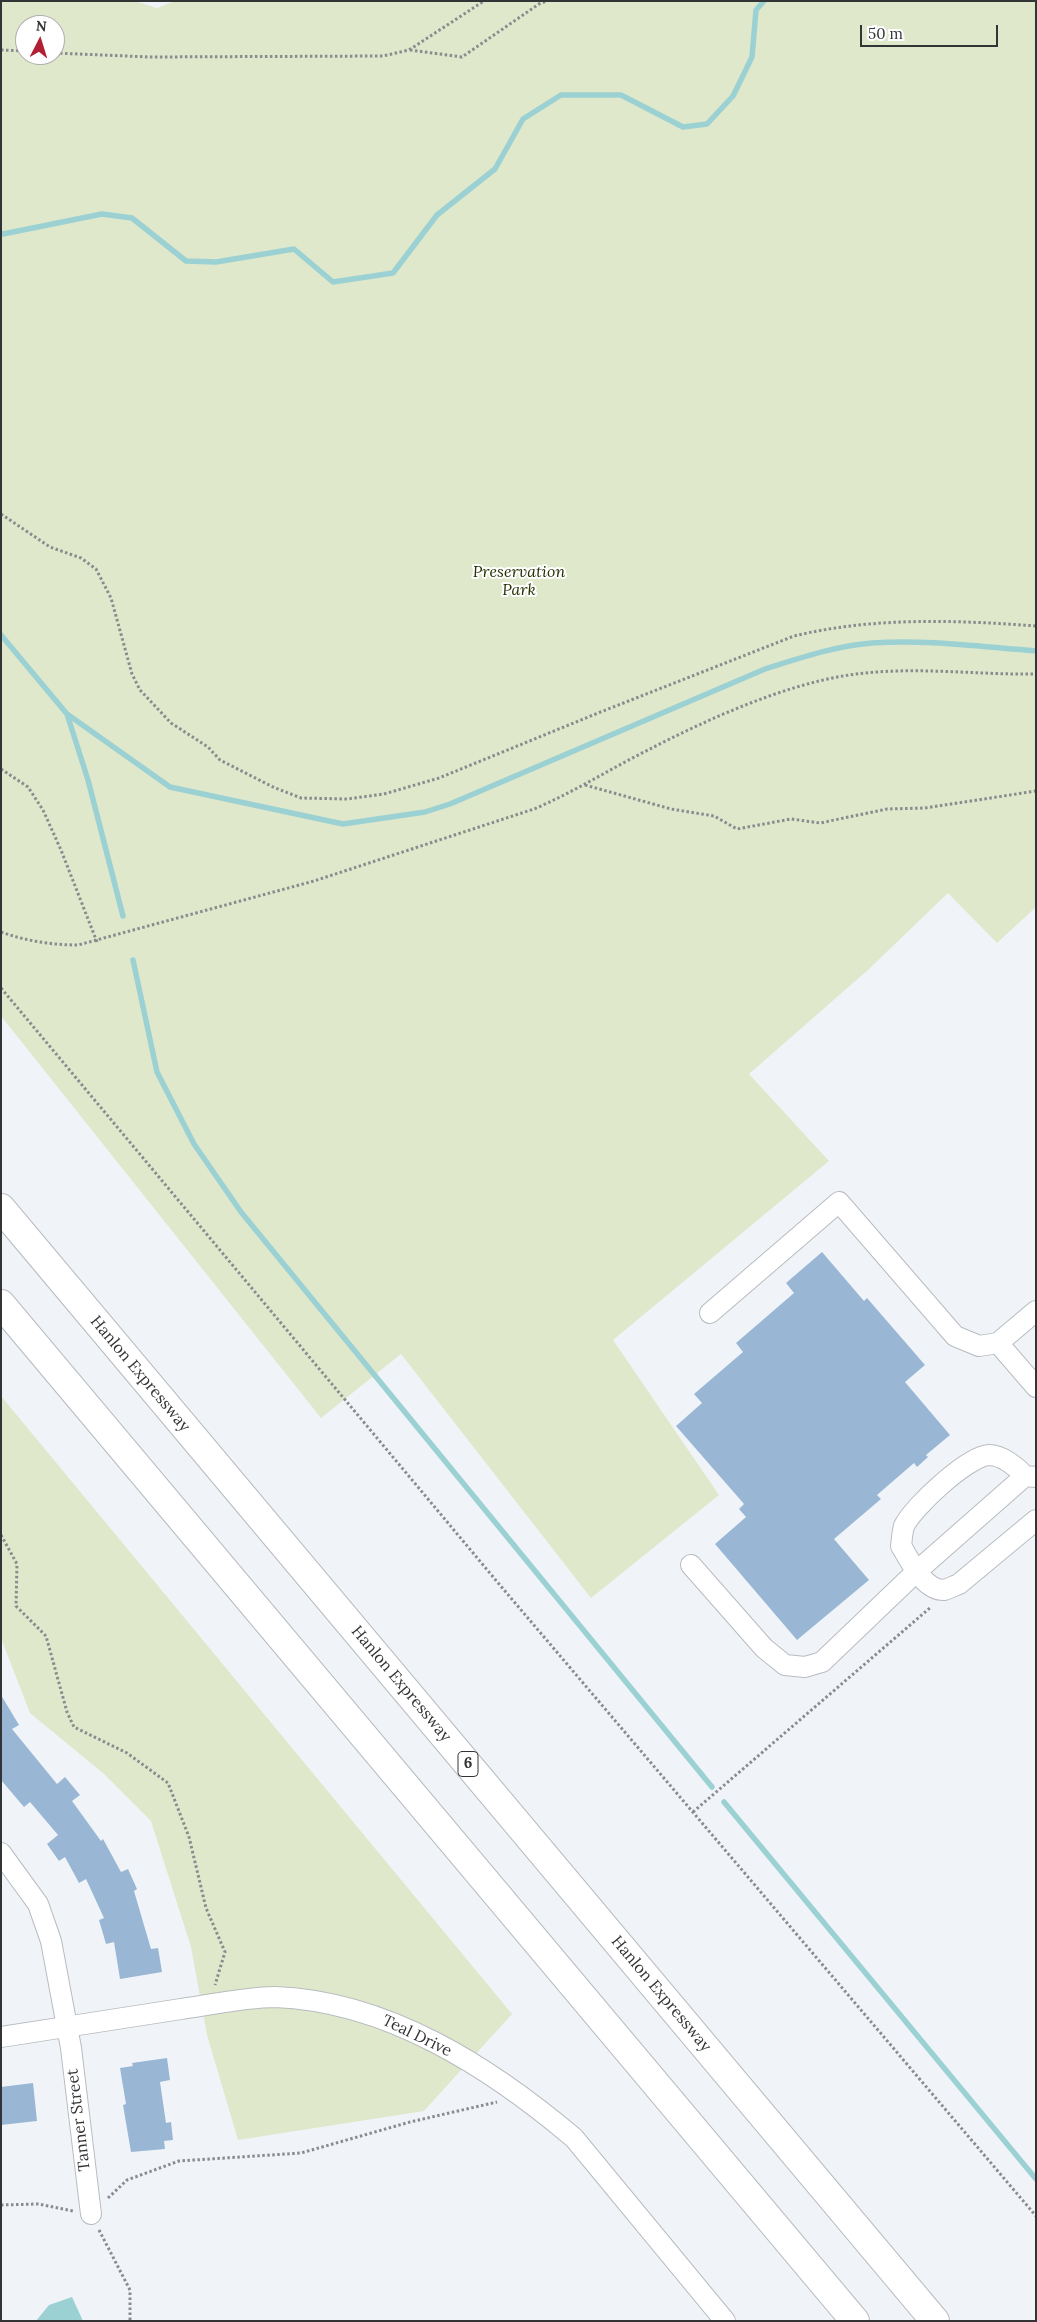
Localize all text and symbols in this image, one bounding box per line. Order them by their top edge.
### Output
north arrow [15,15,65,65]
scale bar [862,15,1000,47]
text: N [35,17,47,35]
text: 50 m [868,24,903,43]
park label: Preservation Park [473,562,565,600]
street label: Hanlon Expressway [86,1312,194,1436]
street label: Hanlon Expressway [347,1622,455,1746]
road number: 6 [458,1752,478,1776]
street label: Hanlon Expressway [607,1932,715,2056]
street label: Teal Drive [379,2011,455,2061]
street label: Tanner Street [63,2068,95,2172]

